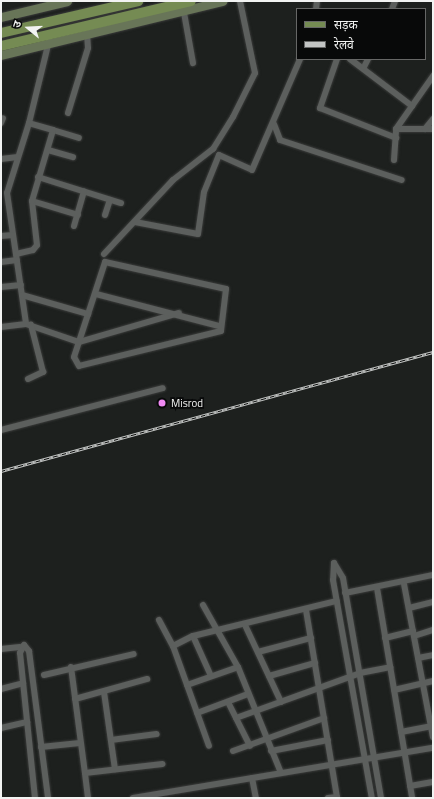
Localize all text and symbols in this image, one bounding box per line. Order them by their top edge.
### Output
north arrow [8,8,48,48]
legend [296,8,426,60]
text: सड़क [334,15,358,34]
text: उ [8,19,25,30]
text: रेलवे [334,35,354,54]
place label: Misrod [171,396,203,410]
marker: Misrod [156,397,168,409]

